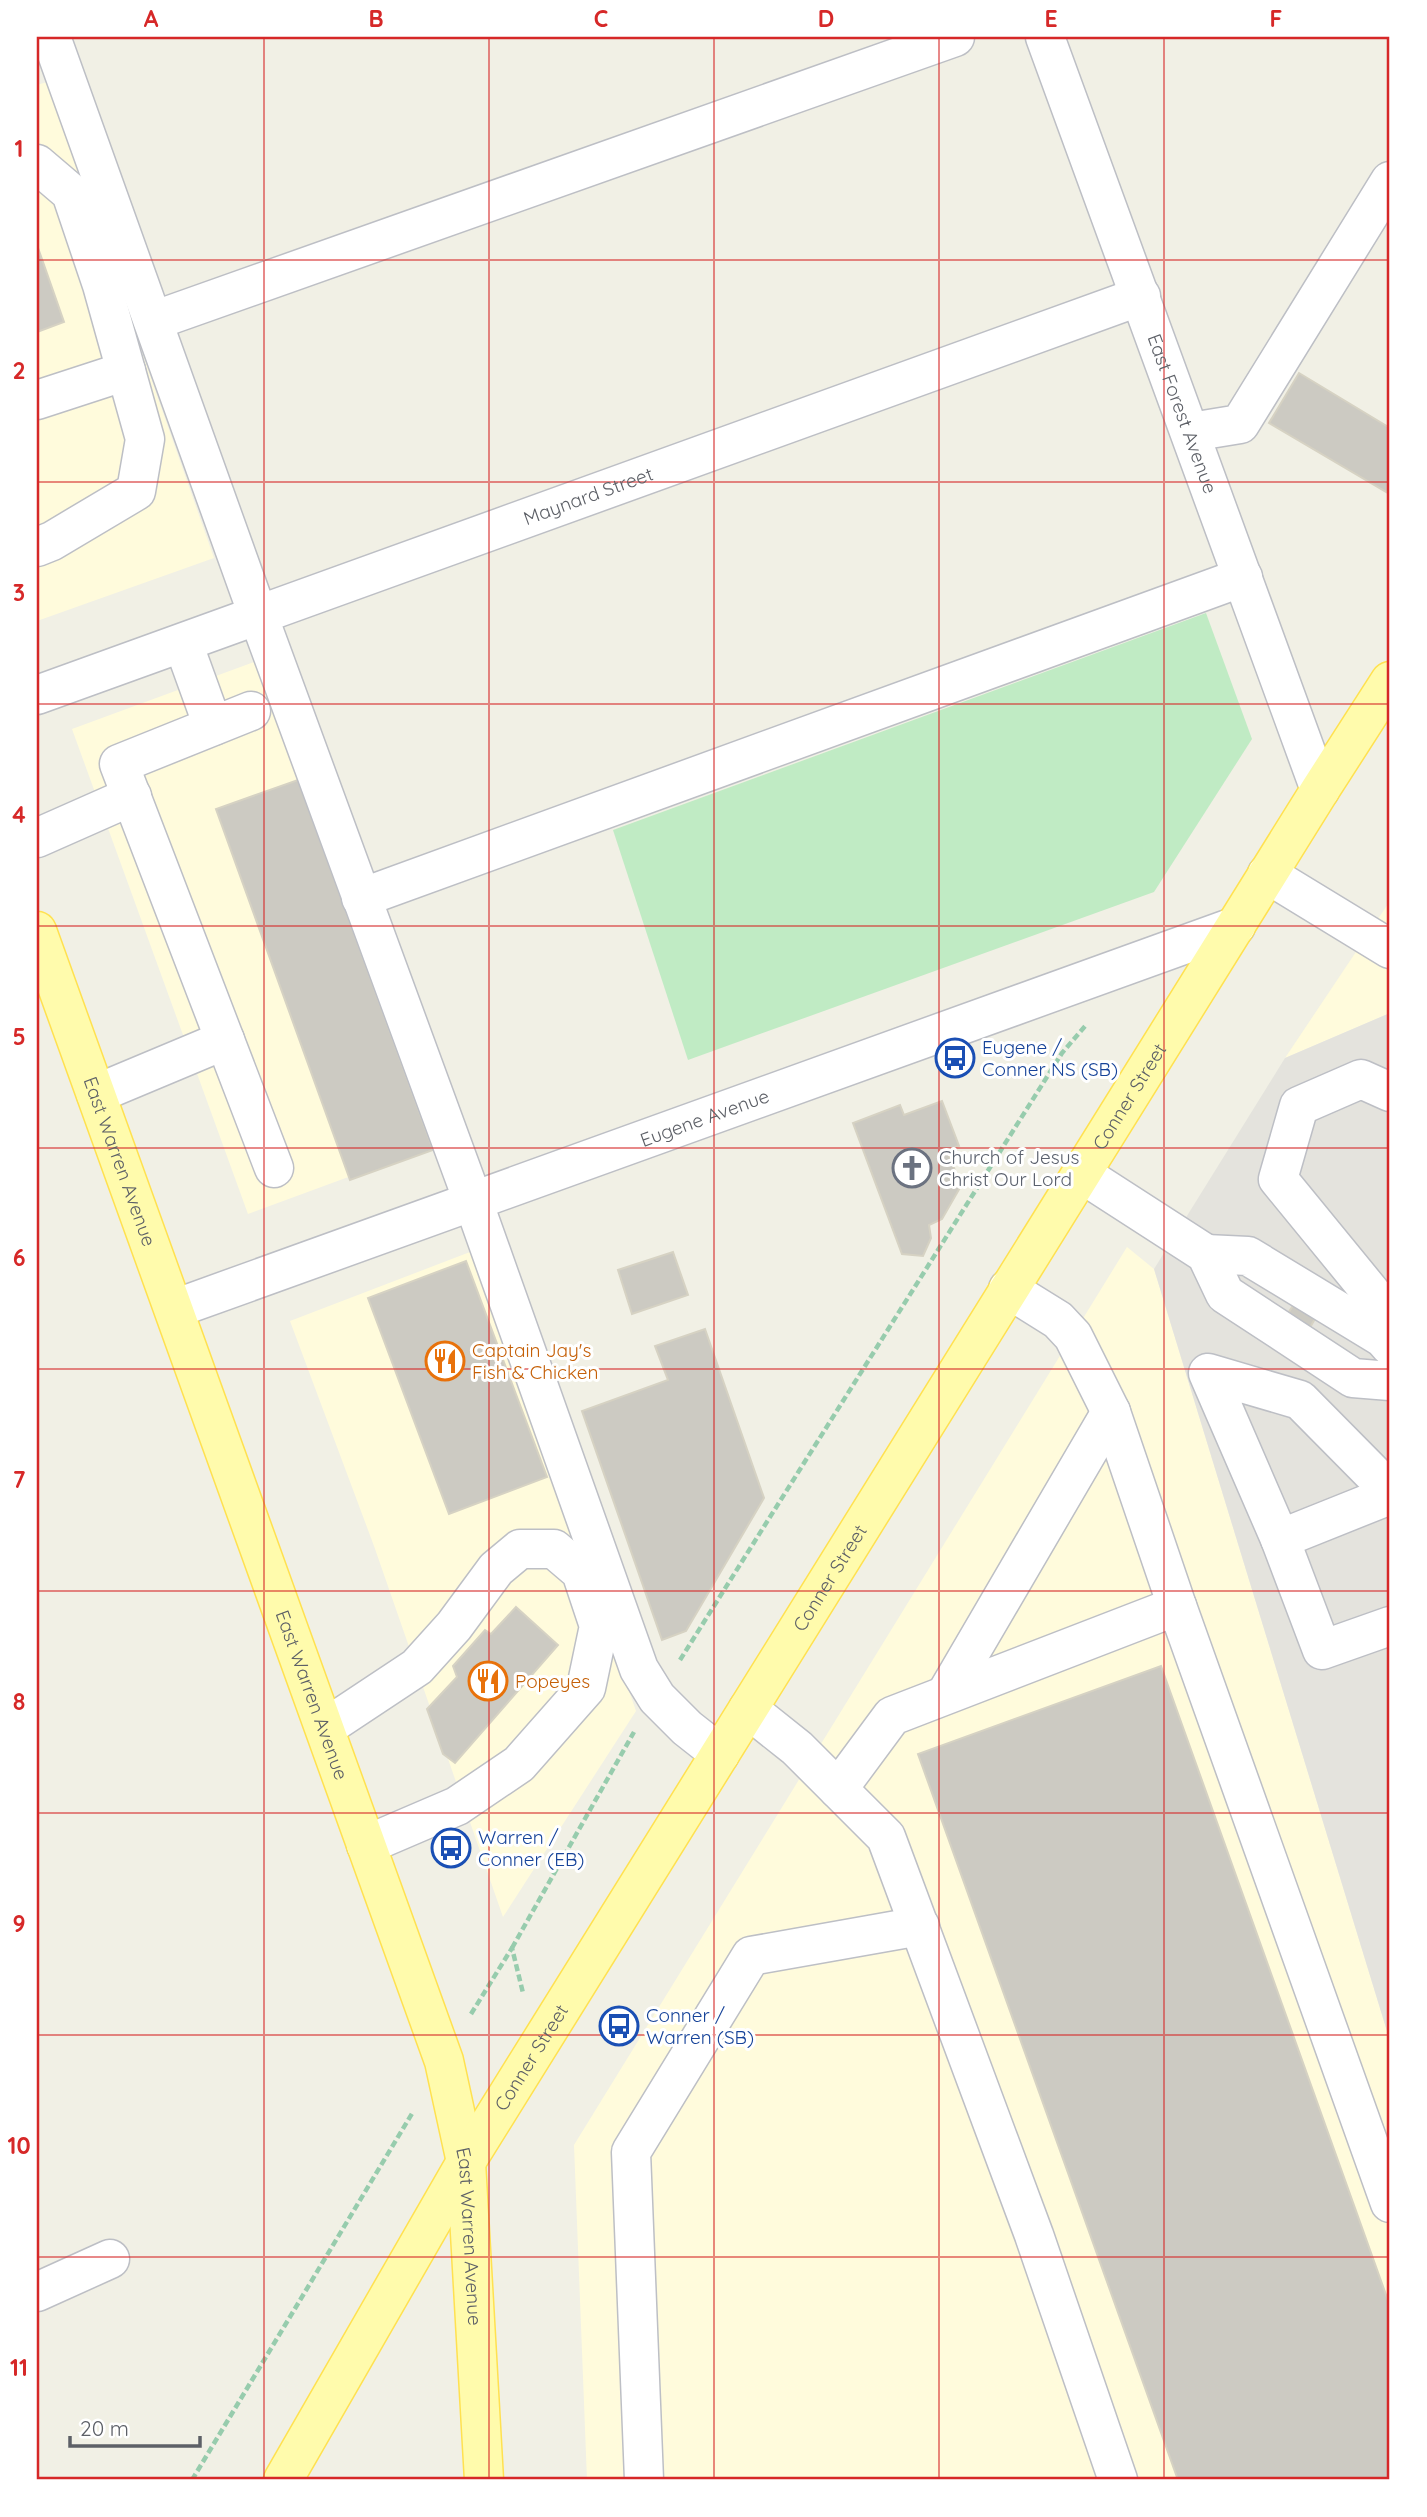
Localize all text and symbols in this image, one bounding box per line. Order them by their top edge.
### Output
text: A [144,4,159,33]
text: B [368,4,384,33]
text: C [594,4,608,33]
text: D [818,4,834,33]
text: E [1044,4,1058,33]
text: F [1270,4,1282,33]
text: 1 [15,134,23,163]
street label: East Forest Avenue [1142,331,1223,497]
text: 2 [12,356,26,385]
street label: Maynard Street [520,461,656,530]
text: 3 [13,578,25,607]
text: 4 [12,800,26,829]
text: 5 [12,1022,26,1051]
place label: Eugene / Conner NS (SB) [982,1035,1118,1081]
bus stop icon: Eugene / Conner NS (SB) [934,1037,976,1079]
street label: Conner Street [1087,1039,1171,1154]
street label: East Warren Avenue [78,1073,162,1250]
street label: Eugene Avenue [637,1083,772,1152]
place label: Church of Jesus Christ Our Lord [939,1145,1080,1191]
church icon: Church of Jesus Christ Our Lord [891,1147,933,1189]
text: 6 [13,1243,25,1272]
place label: Captain Jay's Fish & Chicken [472,1338,598,1384]
restaurant icon: Captain Jay's Fish & Chicken [424,1340,466,1382]
text: 7 [13,1465,26,1494]
street label: Conner Street [787,1520,872,1636]
street label: East Warren Avenue [271,1607,354,1783]
restaurant icon: Popeyes [467,1660,509,1702]
place label: Popeyes [515,1669,590,1693]
text: 8 [13,1687,25,1716]
place label: Warren / Conner (EB) [478,1825,584,1871]
bus stop icon: Warren / Conner (EB) [430,1827,472,1869]
text: 9 [12,1909,26,1938]
street label: Conner Street [489,2000,573,2115]
place label: Conner / Warren (SB) [646,2003,754,2049]
bus stop icon: Conner / Warren (SB) [598,2005,640,2047]
text: 10 [7,2131,31,2160]
street label: East Warren Avenue [451,2145,487,2326]
text: 11 [10,2353,28,2382]
scale bar [70,2405,200,2449]
text: 20 m [80,2415,129,2441]

